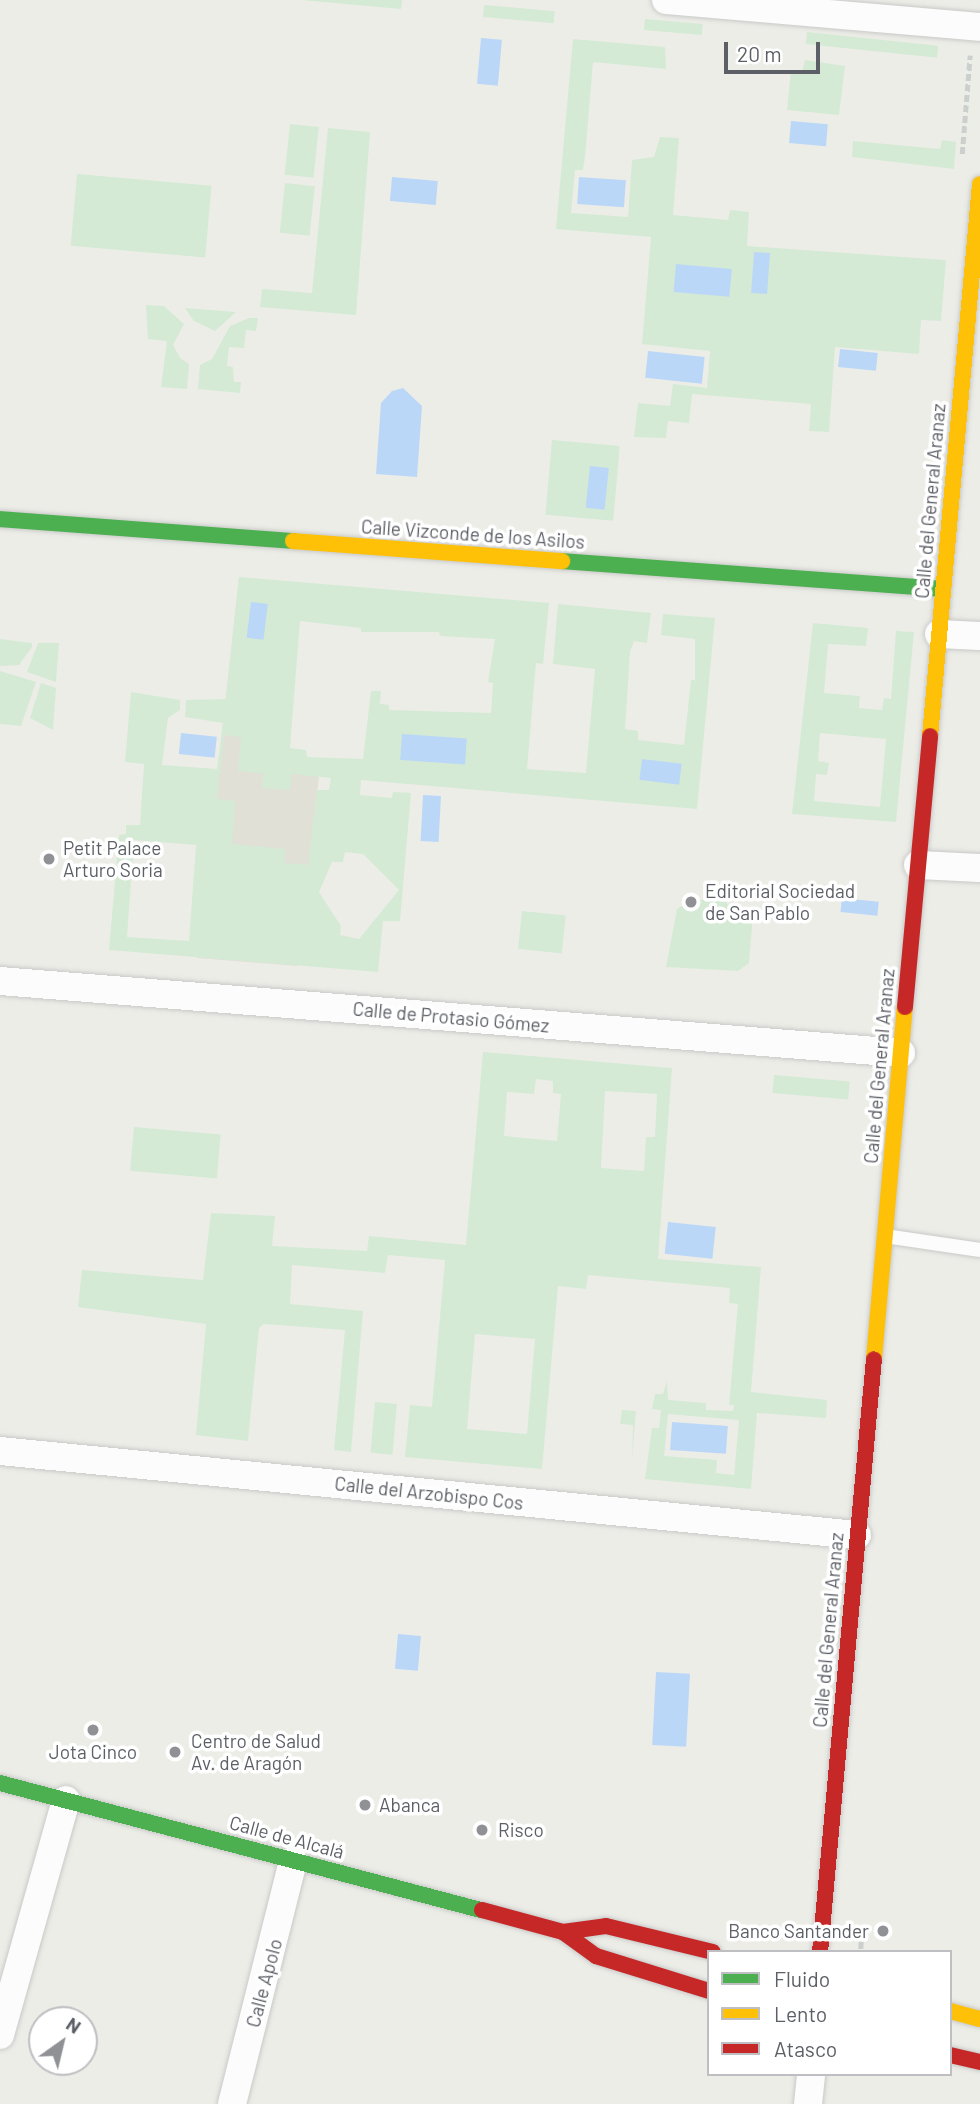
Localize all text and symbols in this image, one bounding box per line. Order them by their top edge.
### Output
scale bar [728,28,824,72]
text: 20 m [737,41,782,66]
street label: Calle del General Aranaz [910,403,950,599]
street label: Calle Vizconde de los Asilos [360,515,586,553]
place label: Petit Palace Arturo Soria [63,837,163,881]
marker: Petit Palace Arturo Soria [41,851,57,867]
place label: Editorial Sociedad de San Pablo [705,880,855,924]
marker: Editorial Sociedad de San Pablo [683,894,699,910]
street label: Calle del General Aranaz [859,968,899,1164]
street label: Calle de Protasio Gómez [352,997,550,1037]
street label: Calle del Arzobispo Cos [334,1472,524,1514]
street label: Calle del General Aranaz [808,1532,848,1728]
marker: Jota Cinco [85,1722,101,1738]
place label: Centro de Salud Av. de Aragón [191,1730,321,1774]
place label: Jota Cinco [49,1741,137,1763]
marker: Centro de Salud Av. de Aragón [165,1742,185,1762]
place label: Abanca [379,1794,440,1816]
marker: Abanca [357,1797,373,1813]
street label: Calle de Alcalá [227,1811,347,1863]
place label: Risco [498,1819,544,1841]
marker: Risco [472,1820,492,1840]
place label: Banco Santander [728,1920,869,1942]
marker: Banco Santander [875,1923,891,1939]
street label: Calle Apolo [241,1936,287,2030]
legend [707,1950,952,2076]
text: Fluido [774,1966,830,1991]
text: Lento [774,2001,827,2026]
north arrow [28,2006,98,2076]
text: N [62,2012,86,2038]
text: Atasco [774,2036,837,2061]

